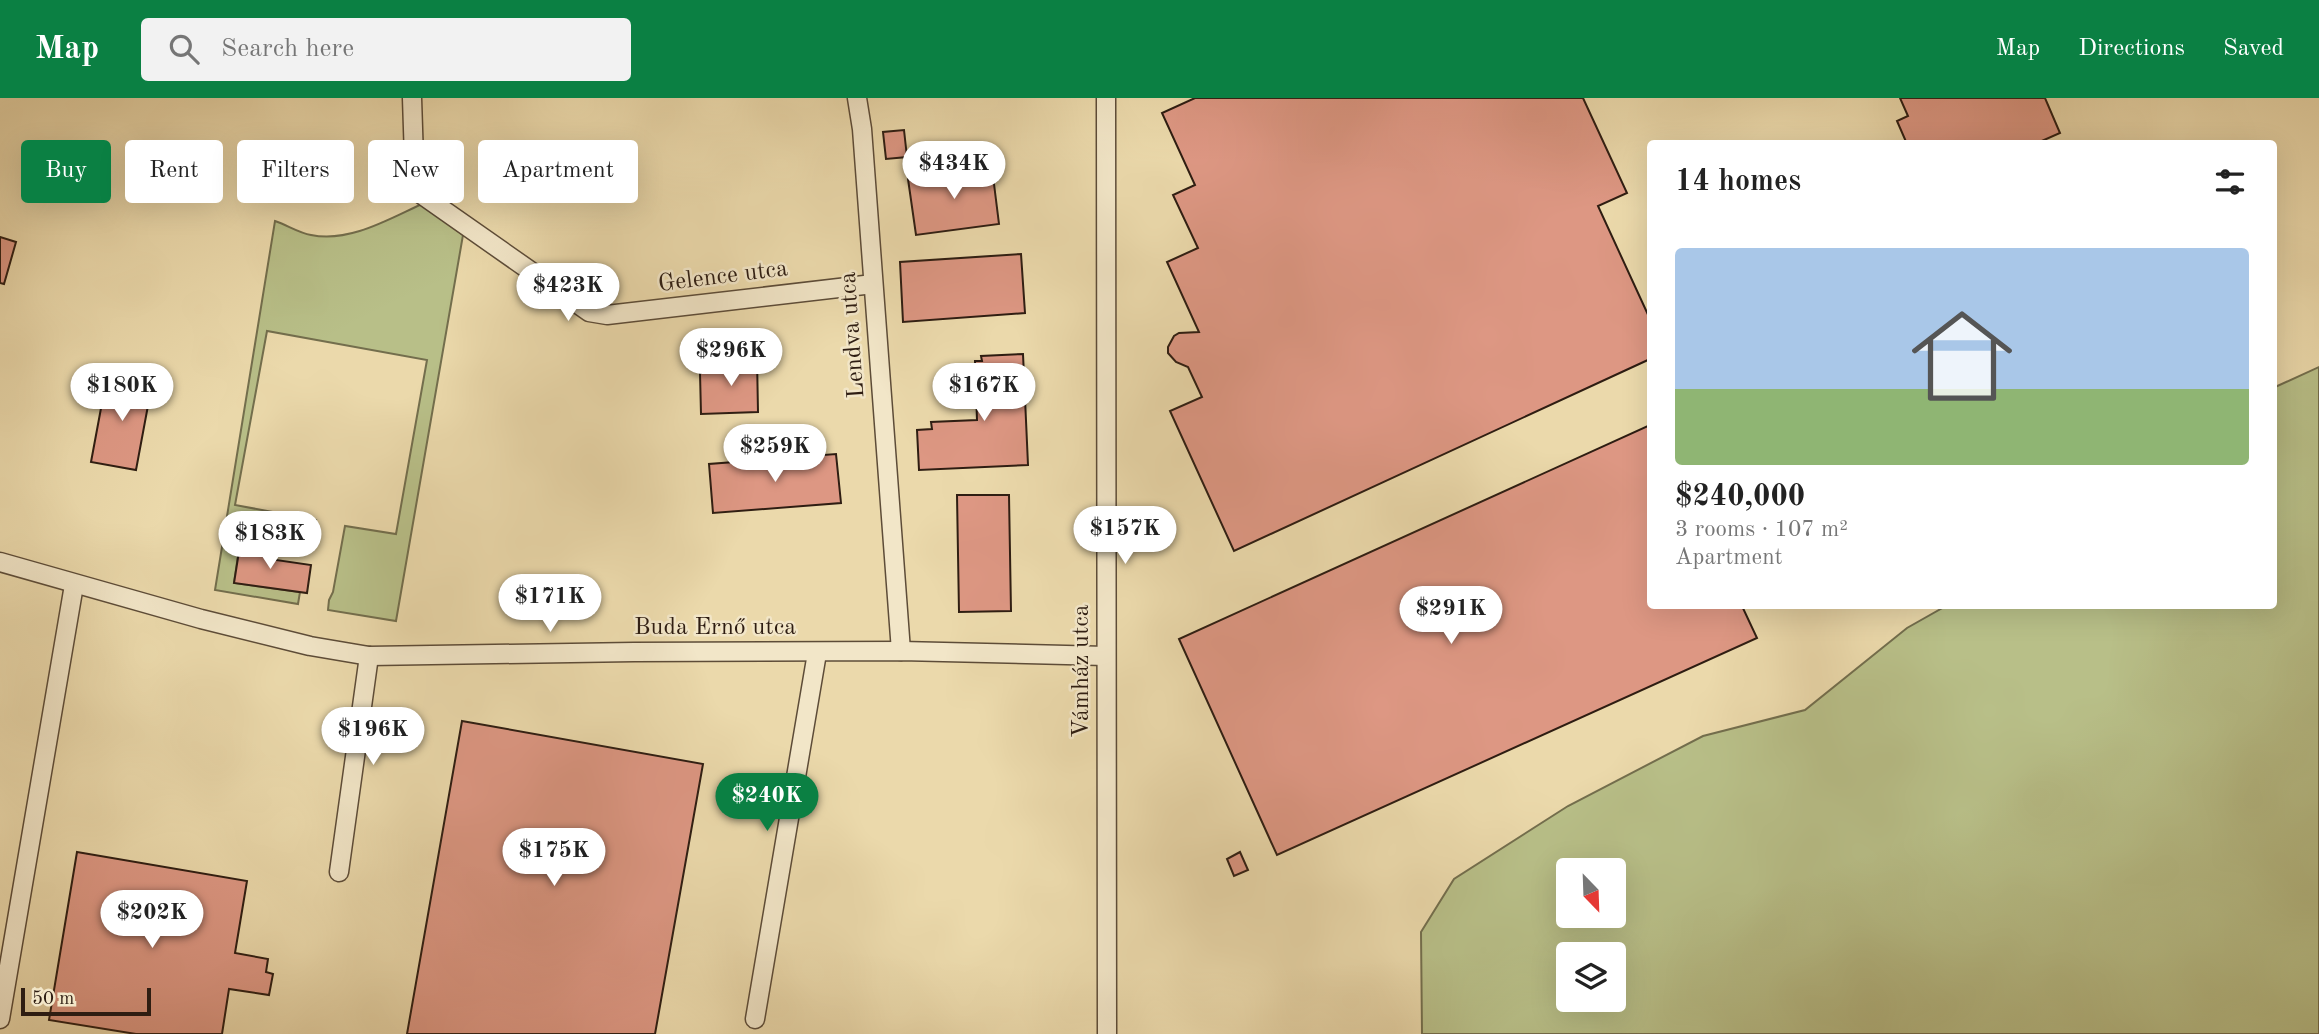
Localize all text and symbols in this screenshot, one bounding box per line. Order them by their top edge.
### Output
search box [141,18,631,81]
icon: search [165,30,203,68]
text: Map [35,33,99,66]
text: Search here [221,36,354,62]
text: Map [1996,37,2040,61]
text: Directions [2078,37,2185,61]
text: Saved [2223,37,2284,61]
chip: Buy [21,140,111,203]
chip: Rent [125,140,223,203]
chip: Filters [237,140,354,203]
chip: New [368,140,464,203]
chip: Apartment [478,140,638,203]
pin: $434K [905,141,1003,201]
text: $434K [918,152,990,175]
icon: filters [2211,163,2249,201]
text: 14 homes [1675,167,1801,197]
street label: Gelence utca [657,257,789,297]
pin: $423K [519,264,617,323]
street label: Lendva utca [837,271,869,399]
text: $423K [532,274,604,297]
icon: home [1899,293,2025,419]
pin: $296K [682,328,780,388]
text: $296K [695,339,767,362]
pin: $180K [73,364,171,423]
pin: $167K [935,364,1033,423]
text: $180K [86,374,158,397]
text: $167K [948,374,1020,397]
pin: $259K [726,424,824,484]
text: $259K [739,435,811,458]
text: $240,000 [1675,482,1805,512]
pin: $157K [1076,506,1174,566]
pin: $183K [221,512,319,571]
text: $157K [1089,517,1161,540]
text: 3 rooms · 107 m² [1675,518,1848,541]
text: $183K [234,522,306,545]
text: Apartment [1675,546,1783,569]
pin: $171K [501,574,599,634]
text: $171K [514,585,586,608]
pin: $291K [1402,587,1500,646]
text: $291K [1415,597,1487,620]
street label: Vámház utca [1070,604,1094,738]
street label: Buda Ernő utca [634,616,796,640]
pin: $196K [324,708,422,767]
text: $196K [337,718,409,741]
pin: $240K [718,774,816,833]
text: $240K [731,784,803,807]
pin: $175K [505,828,603,888]
text: $175K [518,839,590,862]
north arrow [1556,858,1626,928]
map controls [1556,858,1626,1012]
pin: $202K [103,890,201,950]
text: $202K [116,901,188,924]
button: layers [1556,942,1626,1012]
scale bar [21,985,150,1017]
text: 50 m [32,990,74,1009]

